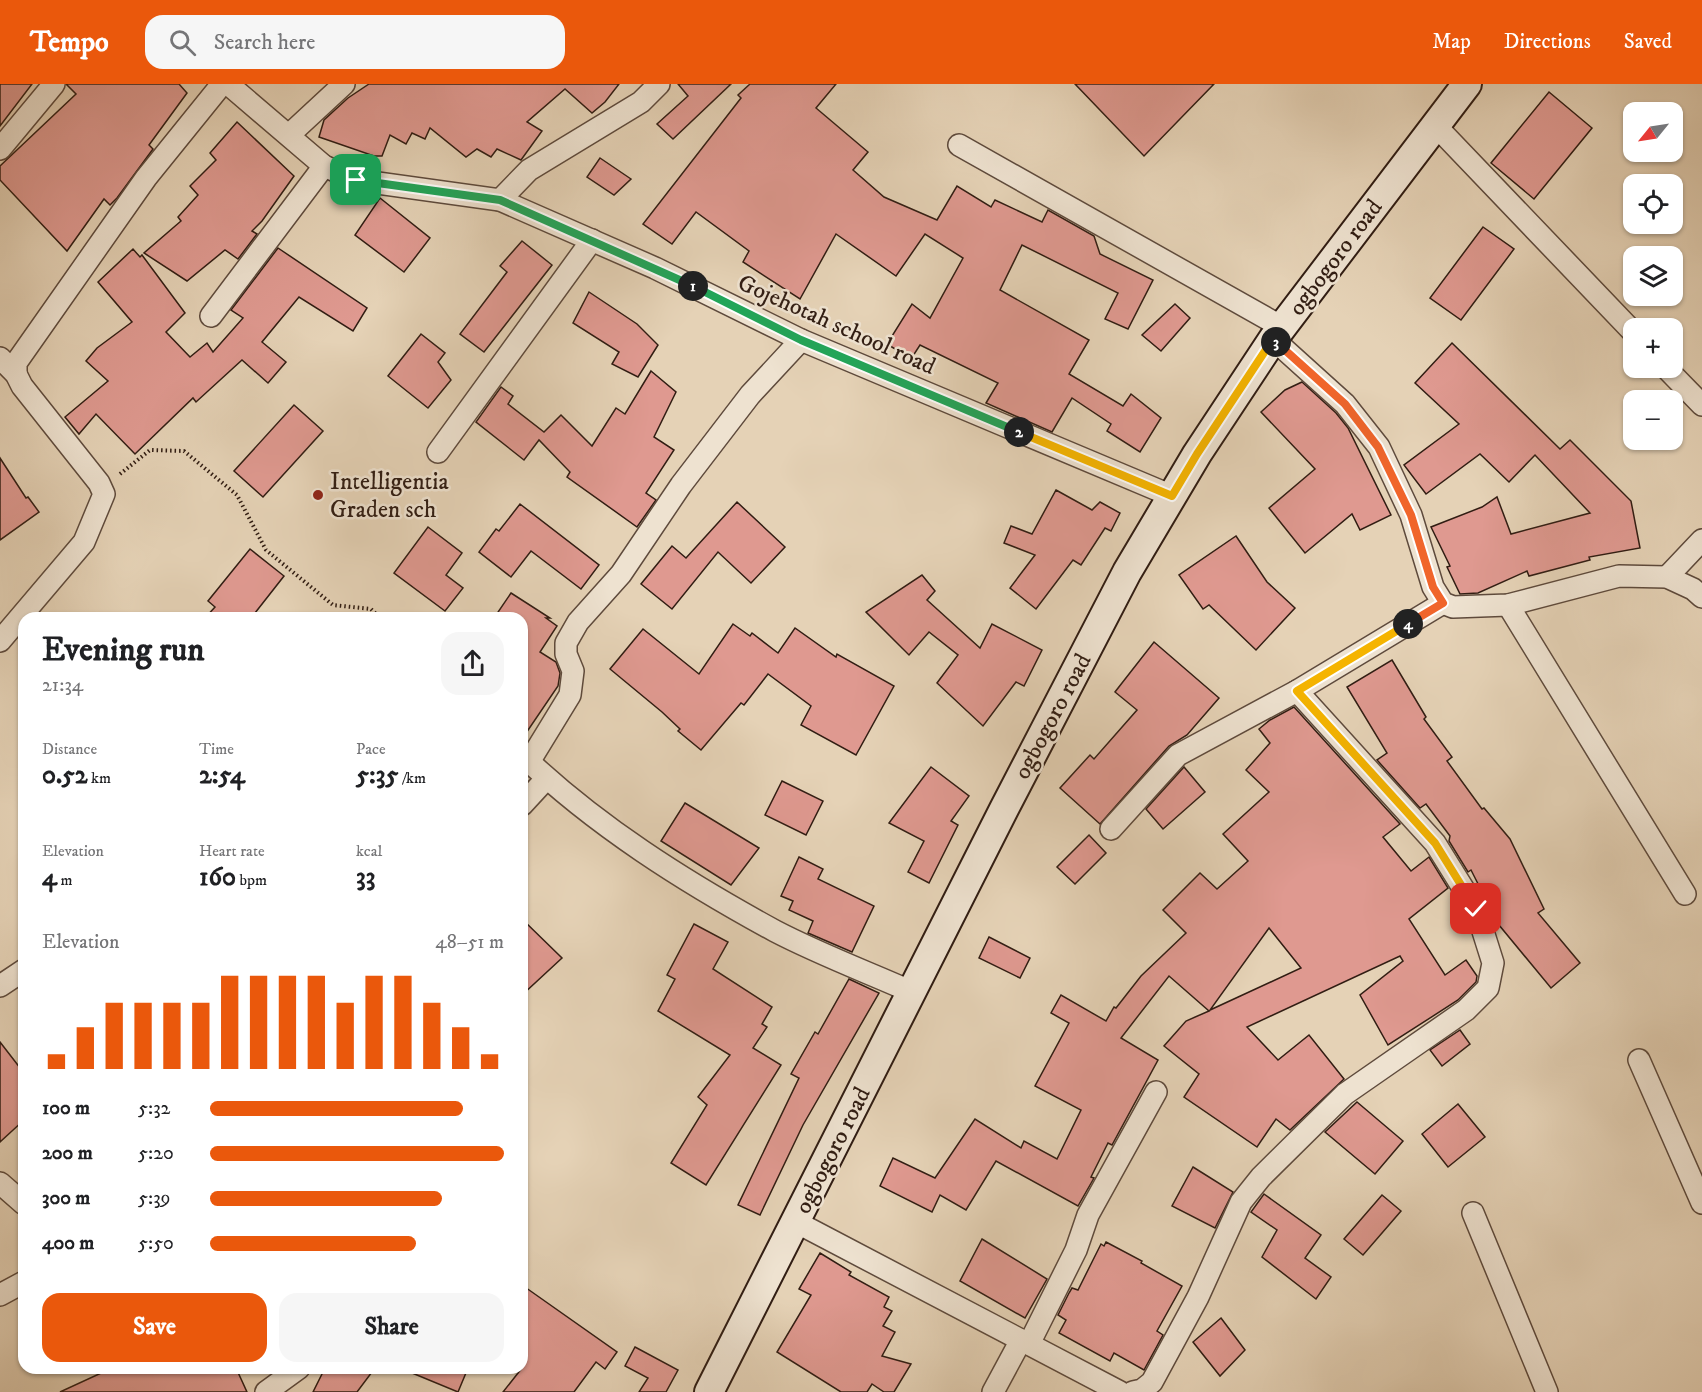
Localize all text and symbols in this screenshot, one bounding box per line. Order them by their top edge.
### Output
search box [145,15,565,69]
text: Tempo [30,25,109,60]
icon: search [166,26,199,59]
text: Search here [214,29,315,56]
text: Map [1432,29,1471,55]
text: Directions [1504,29,1591,55]
text: Saved [1624,29,1672,55]
north arrow [1623,102,1683,162]
map controls [1623,102,1683,450]
pin [330,154,381,205]
icon: arrive [339,163,372,196]
button: locate [1623,174,1683,234]
street label: ogbogoro road [1282,193,1389,322]
button: layers [1623,246,1683,306]
street label: Gojehotah school road [733,268,940,382]
pin: 1 [678,271,708,301]
text: 1 [690,276,696,296]
button: + [1623,318,1683,378]
pin: 3 [1261,327,1291,357]
text: 3 [1273,332,1279,352]
button: − [1623,390,1683,450]
pin: 2 [1004,417,1034,447]
text: 2 [1015,422,1023,442]
place label: Intelligentia Graden sch [330,467,449,525]
marker: Intelligentia Graden sch [311,488,325,502]
pin: 4 [1393,609,1423,639]
text: 4 [1403,614,1413,634]
text: Evening run [42,630,204,671]
button: share [441,632,504,695]
street label: ogbogoro road [1007,648,1099,784]
text: 21:34 [42,673,83,698]
text: Distance [42,739,97,759]
text: Time [199,739,234,759]
text: Pace [356,739,386,759]
text: 0.52 [42,759,88,792]
text: 2:54 [199,759,245,792]
text: 5:35 [356,759,398,792]
text: km [88,768,111,788]
text: /km [398,768,426,788]
text: Elevation [42,841,104,861]
text: Heart rate [199,841,265,861]
text: kcal [356,841,382,861]
text: 4 [42,861,57,894]
text: 160 [199,861,236,894]
text: 33 [356,861,375,894]
text: m [57,870,72,890]
text: bpm [236,870,267,890]
pin [1450,883,1501,934]
icon: check [1459,892,1492,925]
text: Elevation [42,930,119,955]
text: 48–51 m [435,930,504,955]
street label: ogbogoro road [788,1082,878,1219]
text: 100 m [42,1096,90,1121]
text: 5:32 [138,1096,170,1121]
text: 200 m [42,1141,93,1166]
text: 5:20 [138,1141,174,1166]
text: 300 m [42,1186,90,1211]
text: 5:39 [138,1186,171,1211]
text: 400 m [42,1231,94,1256]
text: 5:50 [138,1231,174,1256]
button: Save [42,1293,267,1362]
button: Share [279,1293,504,1362]

